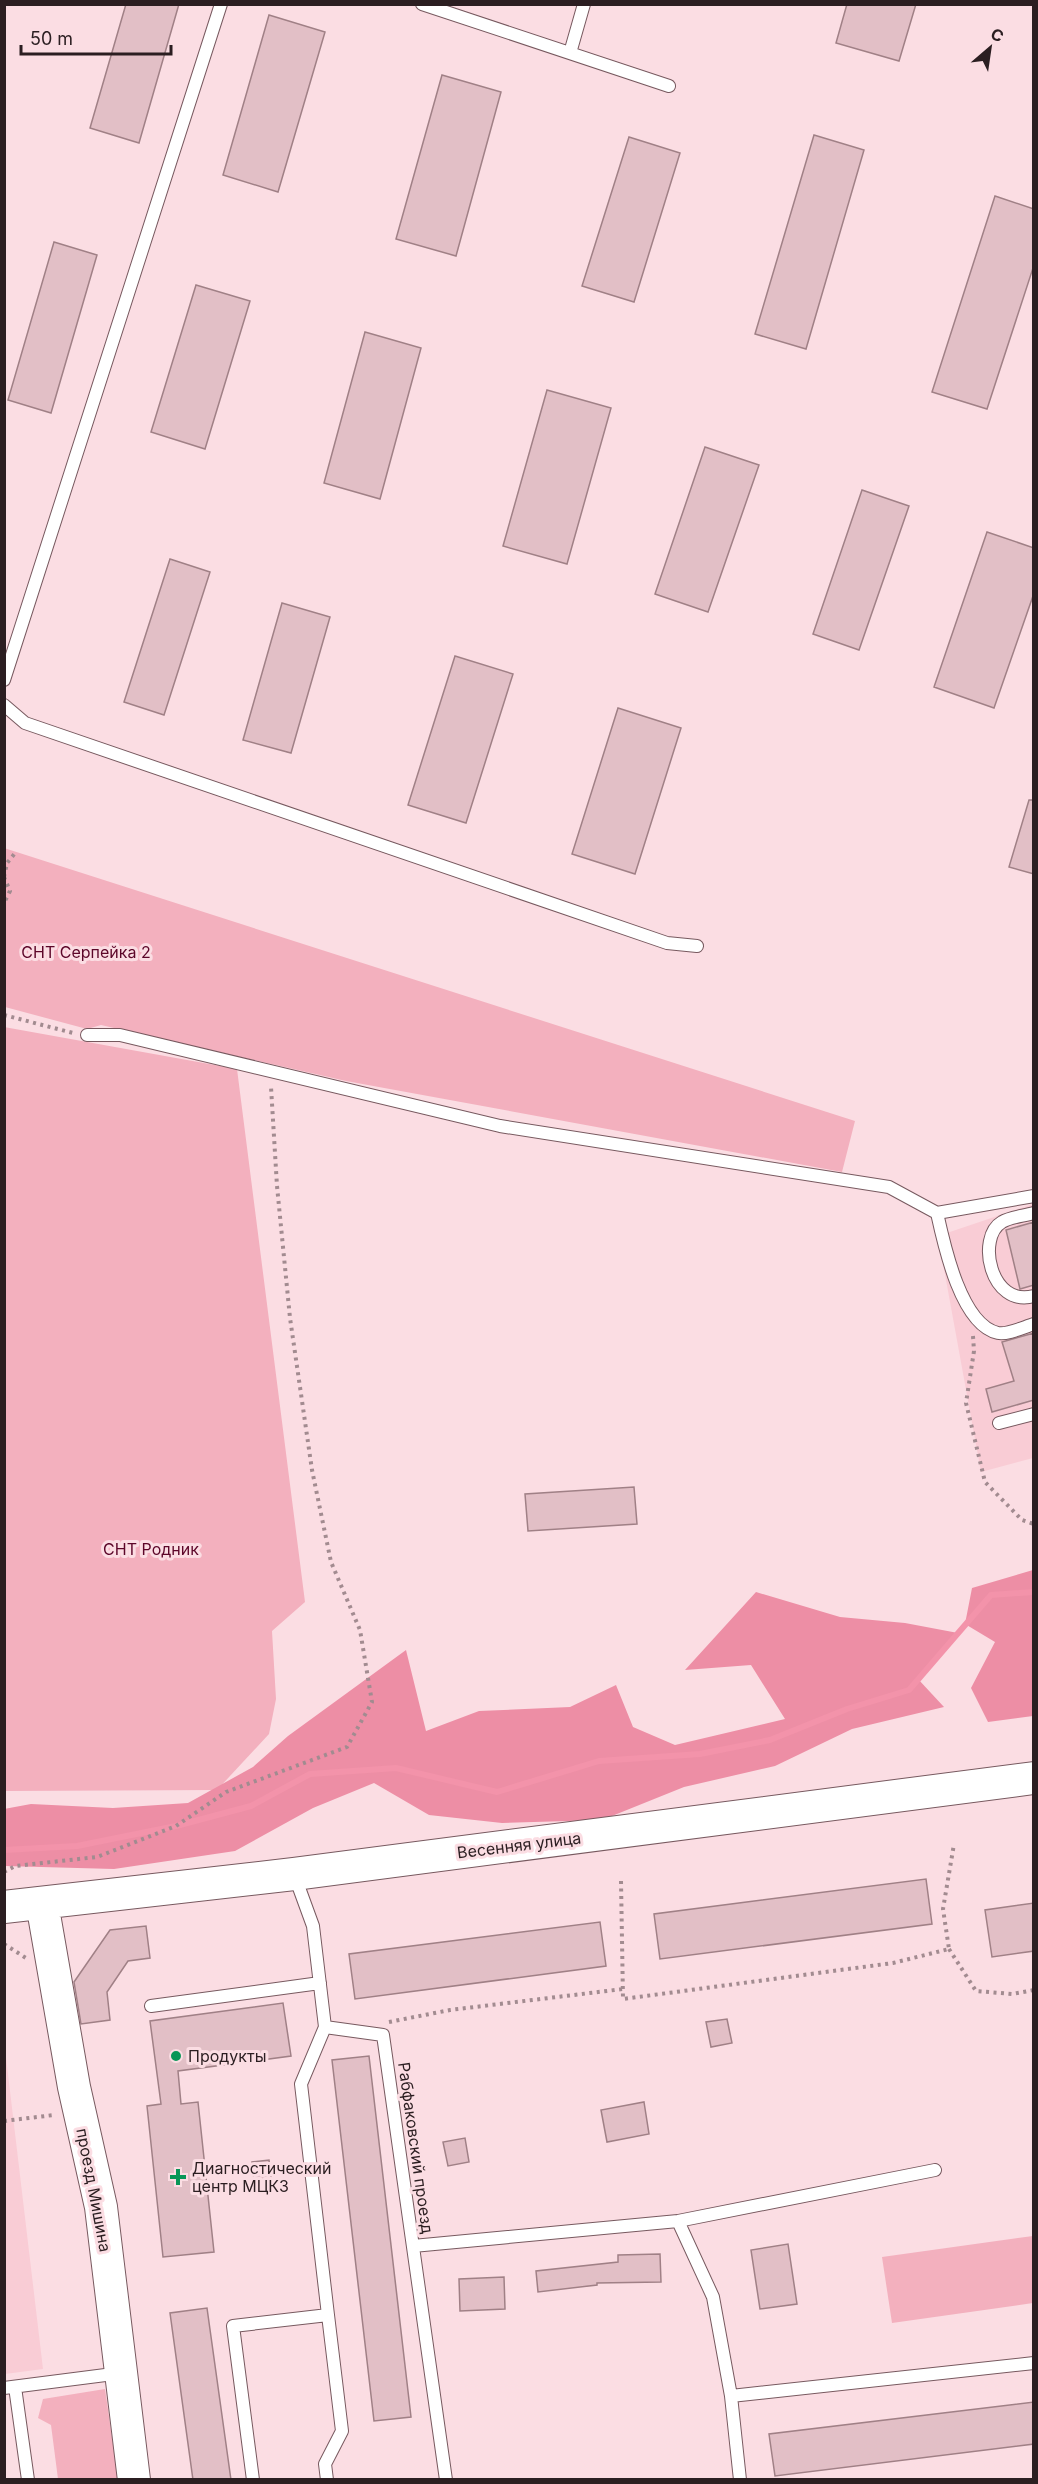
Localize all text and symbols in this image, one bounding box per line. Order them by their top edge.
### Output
scale bar [21,18,171,56]
north arrow [960,18,1020,78]
text: С [987,23,1007,47]
text: 50 m [30,28,73,49]
park label: СНТ Серпейка 2 [21,942,151,962]
park label: СНТ Родник [103,1539,199,1559]
street label: Весенняя улица [456,1827,582,1863]
place label: Продукты [188,2046,266,2066]
marker: Продукты [169,2049,183,2063]
street label: Рабфаковский проезд [394,2061,438,2235]
street label: проезд Мишина [72,2126,116,2254]
place label: Диагностический центр МЦК3 [192,2158,331,2196]
marker: Диагностический центр МЦК3 [169,2168,187,2186]

